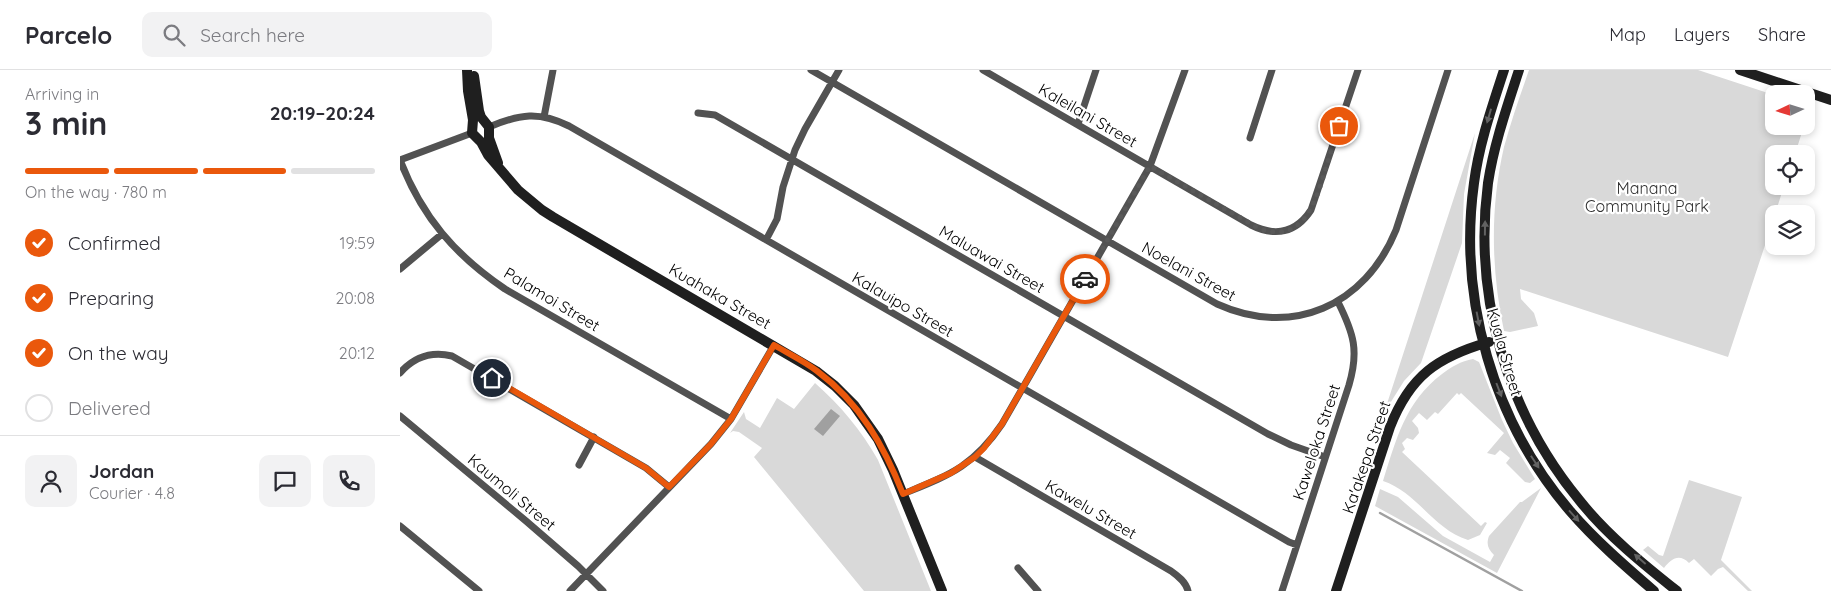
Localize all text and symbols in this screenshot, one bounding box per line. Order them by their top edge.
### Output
search box [142,12,492,57]
text: Parcelo [25,20,112,50]
icon: search [160,21,188,49]
text: Search here [200,23,305,47]
text: Map [1609,23,1646,46]
text: Layers [1674,23,1730,46]
text: Share [1758,23,1806,46]
street label: Kaleilani Street [1035,79,1141,151]
text: Arriving in [25,84,99,104]
north arrow [1765,85,1815,135]
map controls [1765,85,1815,255]
text: 20:19–20:24 [270,101,375,125]
text: 3 min [25,103,107,143]
pin [1318,105,1360,147]
one-way arrow [1485,109,1493,124]
icon: bag [1325,112,1353,140]
button: locate [1765,145,1815,195]
park label: Manana Community Park [1585,178,1709,216]
text: On the way · 780 m [25,182,167,202]
button: layers [1765,205,1815,255]
one-way arrow [1481,220,1489,236]
street label: Maluawai Street [936,221,1048,297]
icon: check [25,229,53,257]
text: Confirmed [68,231,161,255]
text: 19:59 [340,233,375,253]
street label: Noelani Street [1138,237,1240,305]
courier [1060,254,1110,304]
street label: Kuahaka Street [665,259,775,333]
street label: Palamoi Street [500,263,604,335]
icon: car [1071,265,1099,293]
street label: Kalauipo Street [849,267,957,341]
icon: check [25,284,53,312]
text: Preparing [68,286,154,310]
text: 20:08 [335,288,375,308]
street label: Kuala Street [1483,306,1527,398]
one-way arrow [1475,312,1483,328]
icon: check [25,339,53,367]
text: On the way [68,341,169,365]
text: 20:12 [339,343,375,363]
pin [471,357,513,399]
icon: home [478,364,506,392]
street label: Kaweloka Street [1288,381,1344,503]
one-way arrow [1495,383,1503,397]
text: Delivered [68,396,151,420]
street label: Ka'akepa Street [1337,398,1395,516]
street label: Kaumoli Street [464,449,560,535]
button: person [25,455,77,507]
button: chat [259,455,311,507]
button: phone [323,455,375,507]
one-way arrow [1530,455,1539,469]
text: Jordan [89,459,154,483]
street label: Kawelu Street [1042,475,1140,543]
text: Courier · 4.8 [89,483,175,503]
one-way arrow [1569,509,1580,522]
one-way arrow [1634,554,1647,565]

